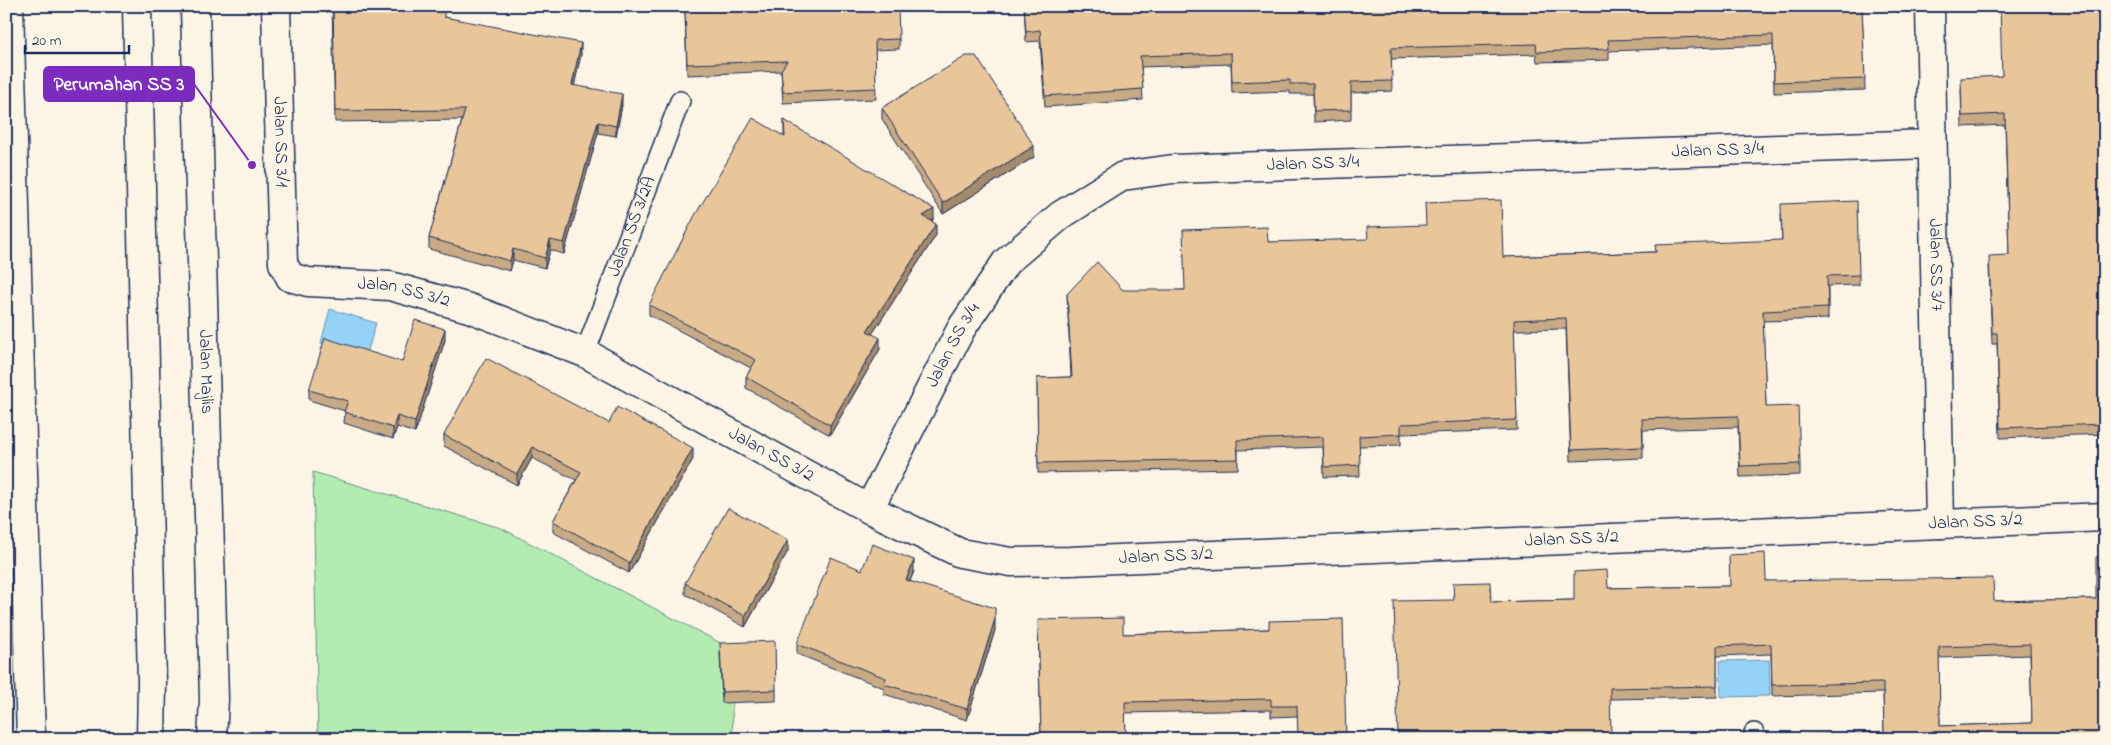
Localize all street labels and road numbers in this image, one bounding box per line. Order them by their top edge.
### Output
street label: Jalan SS 3/1 [265,96,294,188]
street label: Jalan SS 3/4 [1671,137,1765,166]
street label: Jalan SS 3/4 [1266,150,1360,179]
street label: Jalan SS 3/2A [602,173,663,281]
street label: Jalan SS 3/7 [1921,218,1949,312]
street label: Jalan SS 3/2 [357,271,453,315]
street label: Jalan SS 3/4 [920,298,988,392]
street label: Jalan Majlis [191,329,219,414]
street label: Jalan SS 3/2 [723,421,818,489]
street label: Jalan SS 3/2 [1928,508,2023,538]
street label: Jalan SS 3/2 [1524,525,1619,555]
street label: Jalan SS 3/2 [1118,542,1214,572]

